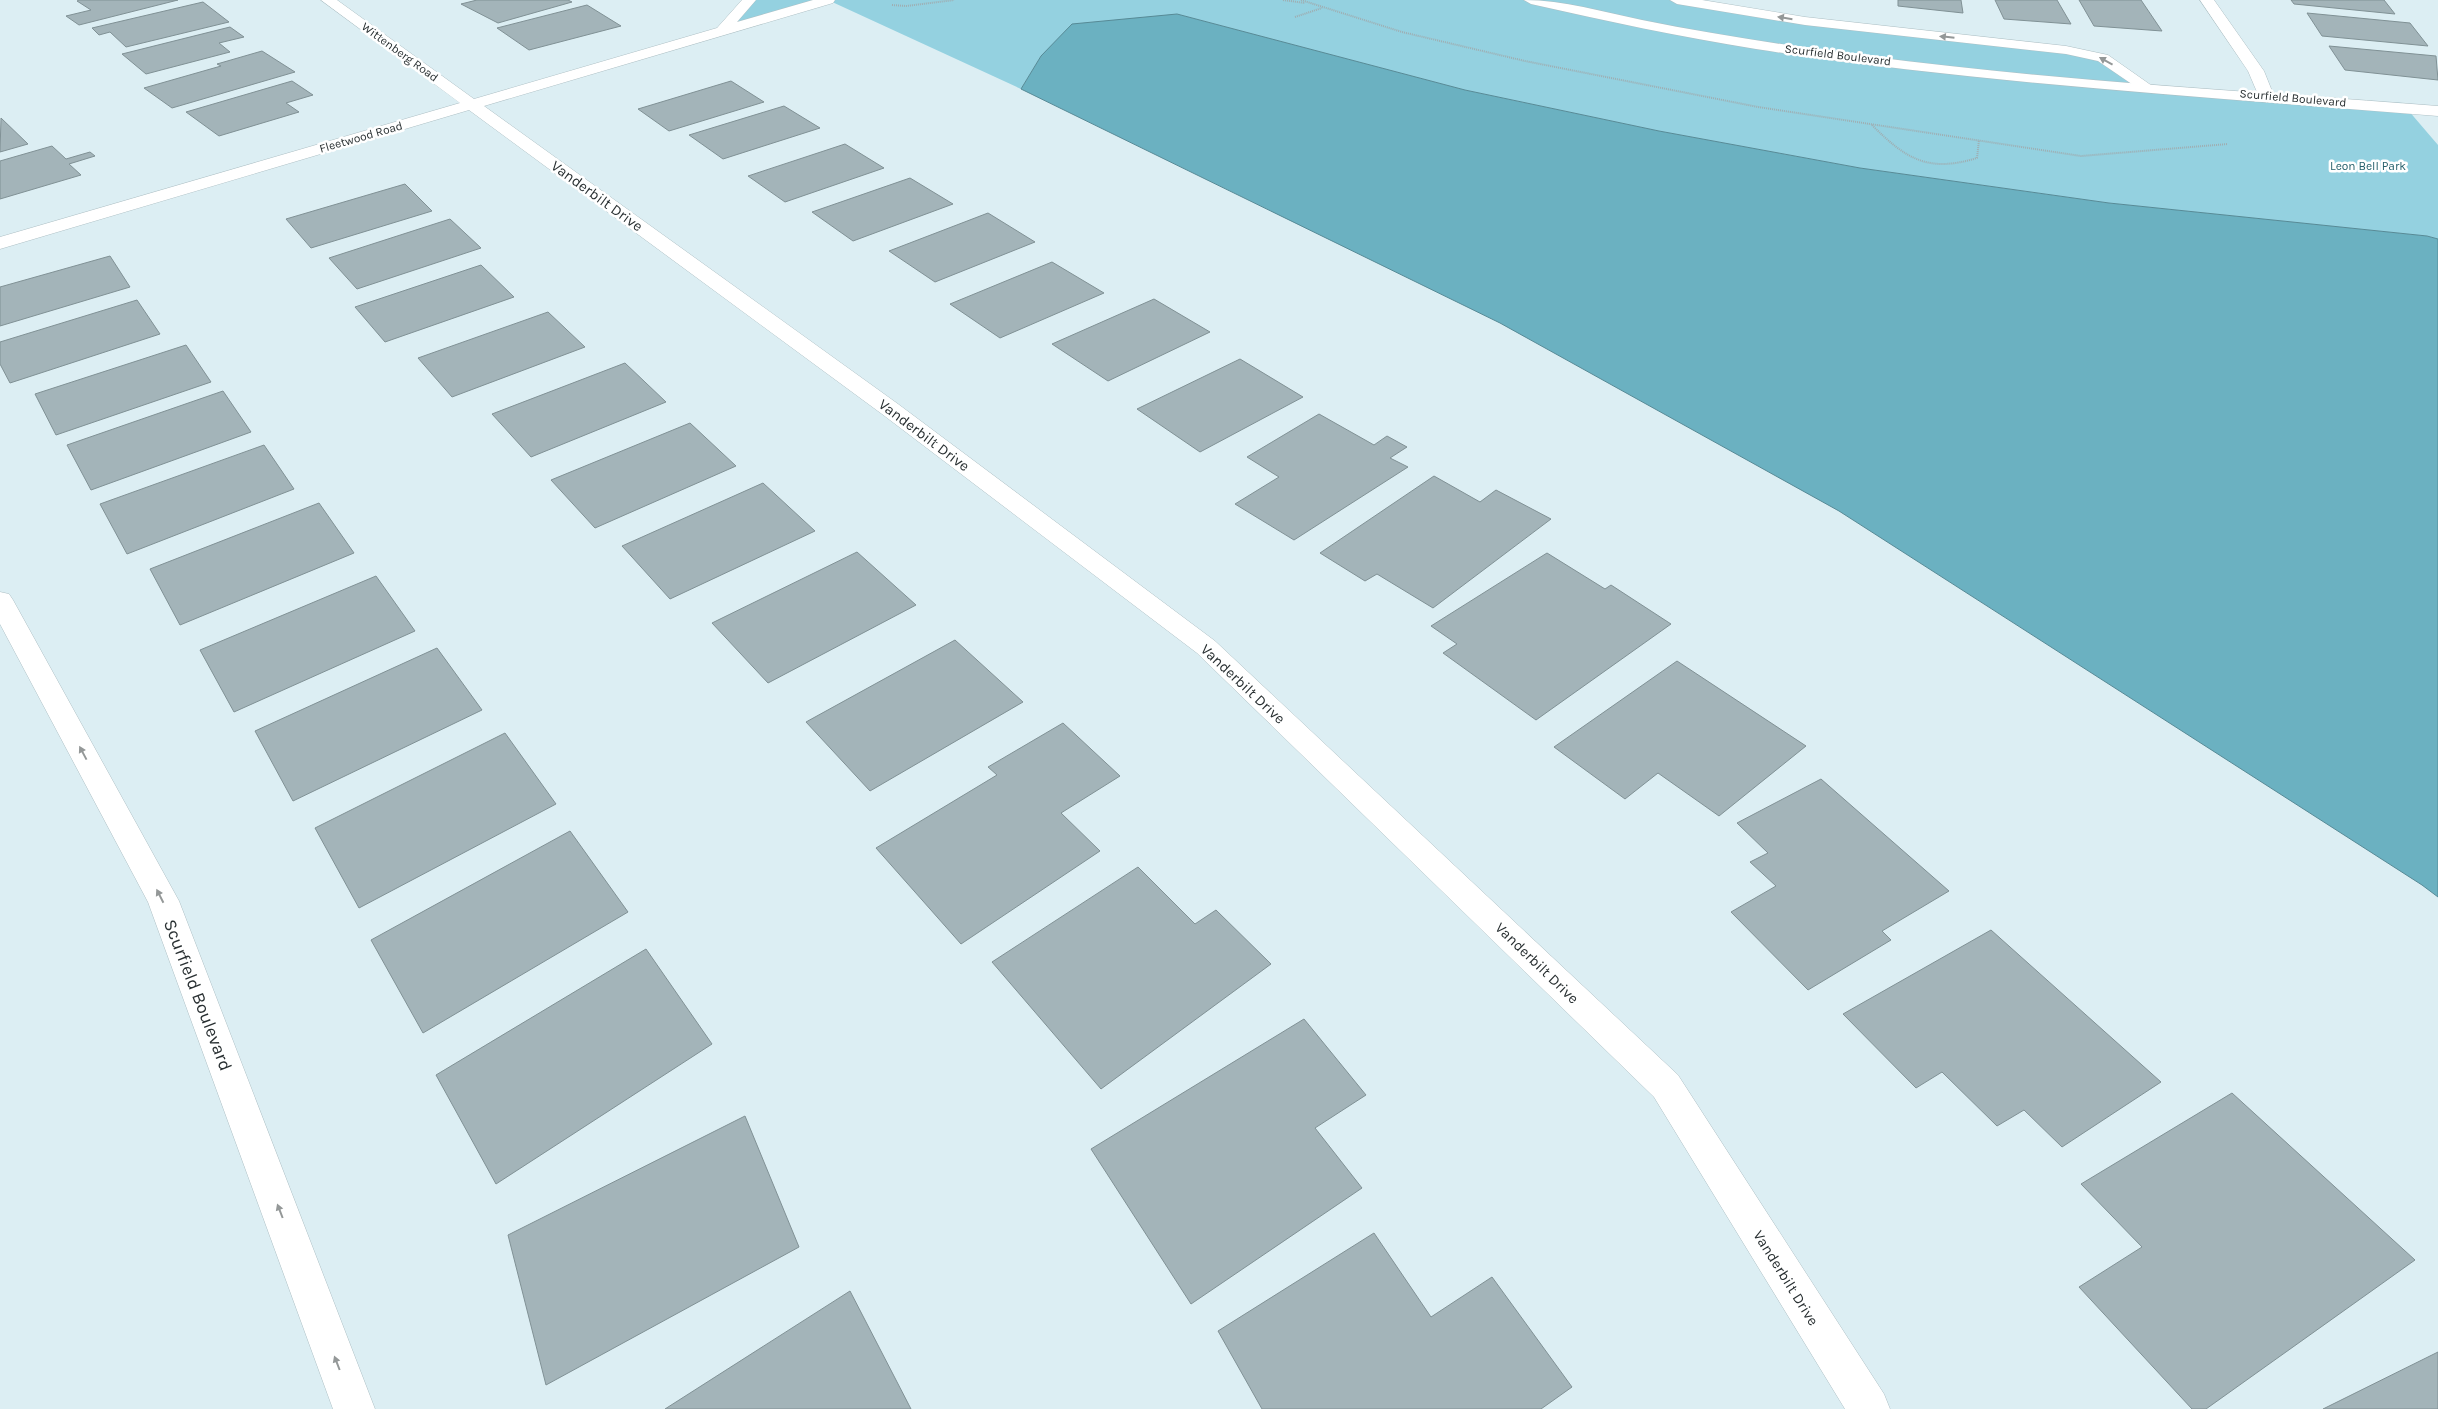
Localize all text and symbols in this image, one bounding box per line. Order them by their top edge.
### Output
one-way arrow [1777,14,1793,22]
street label: Wittenberg Road [359,19,441,85]
one-way arrow [1938,33,1954,41]
street label: Scurfield Boulevard [1784,42,1892,68]
one-way arrow [2099,57,2114,65]
street label: Scurfield Boulevard [2239,86,2347,110]
street label: Fleetwood Road [318,118,404,156]
street label: Vanderbilt Drive [548,157,646,235]
park label: Leon Bell Park [2330,159,2406,173]
street label: Vanderbilt Drive [875,395,973,475]
street label: Vanderbilt Drive [1197,640,1289,728]
one-way arrow [79,745,87,760]
one-way arrow [156,888,164,903]
street label: Scurfield Boulevard [159,916,237,1074]
street label: Vanderbilt Drive [1492,919,1582,1007]
one-way arrow [275,1204,283,1218]
street label: Vanderbilt Drive [1749,1227,1823,1329]
one-way arrow [332,1356,340,1371]

